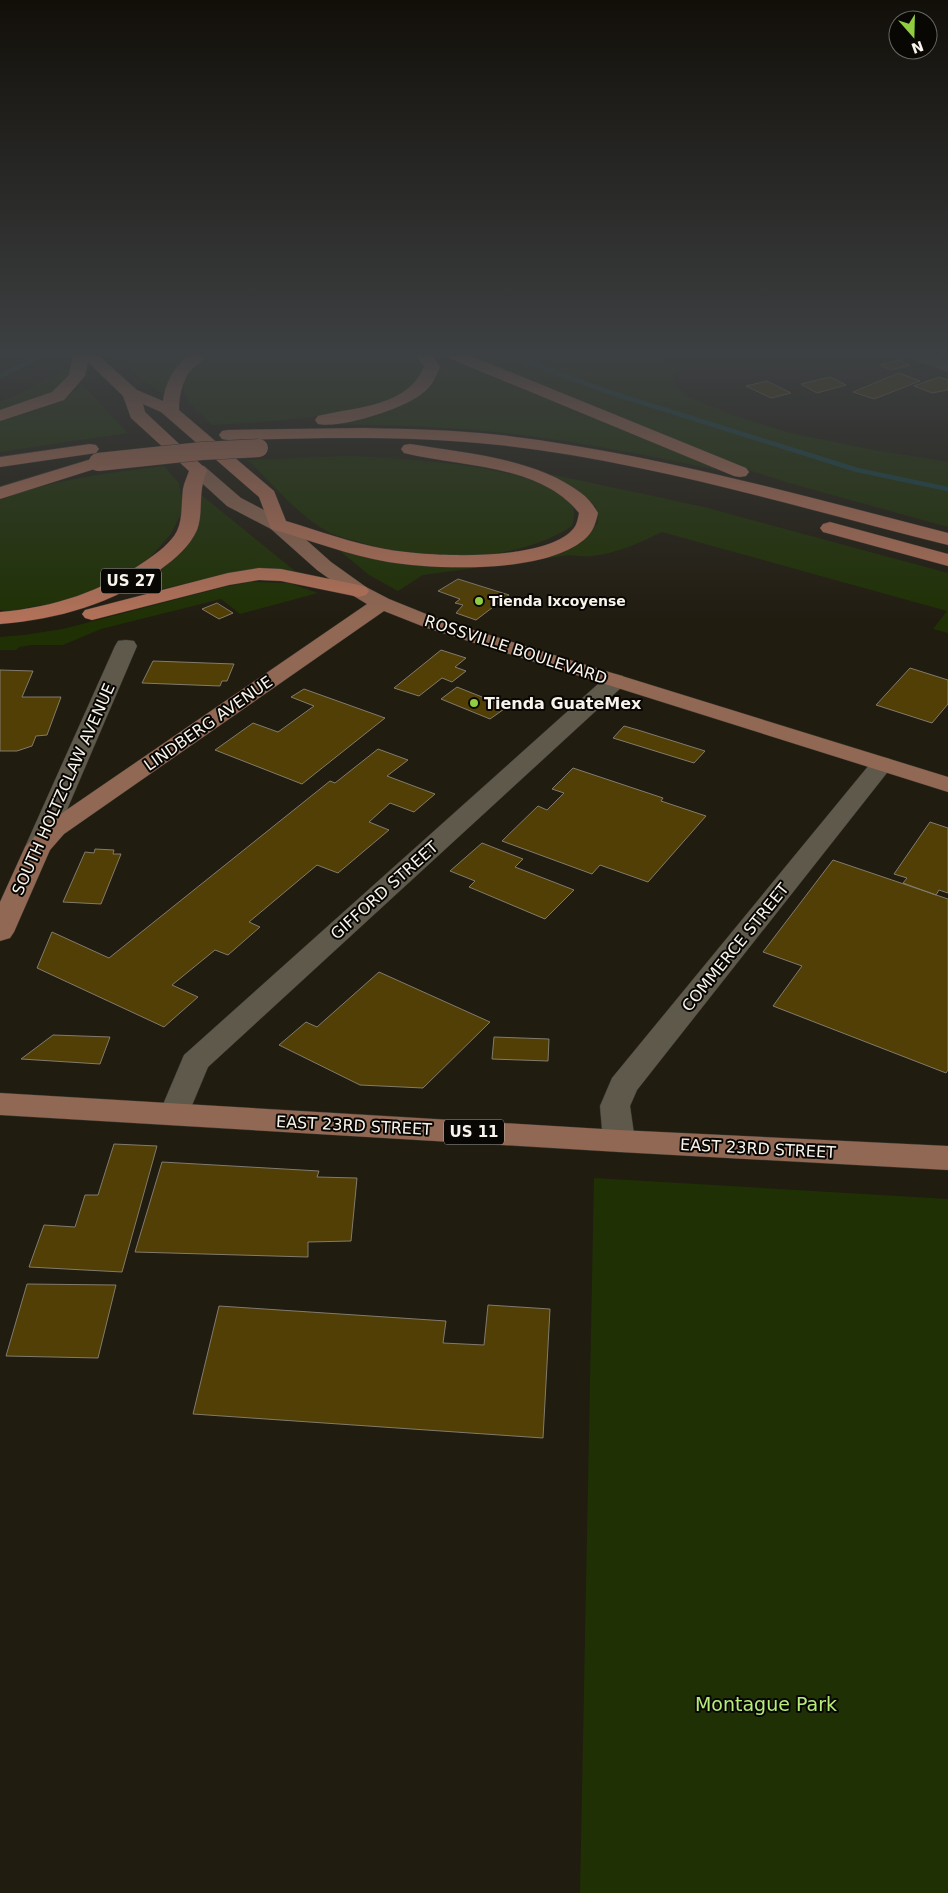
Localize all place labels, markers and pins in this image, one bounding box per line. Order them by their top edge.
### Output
place label: Tienda Ixcoyense [489,593,626,609]
marker: Tienda Ixcoyense [473,595,485,607]
place label: Tienda GuateMex [484,694,642,713]
marker: Tienda GuateMex [468,697,480,709]

